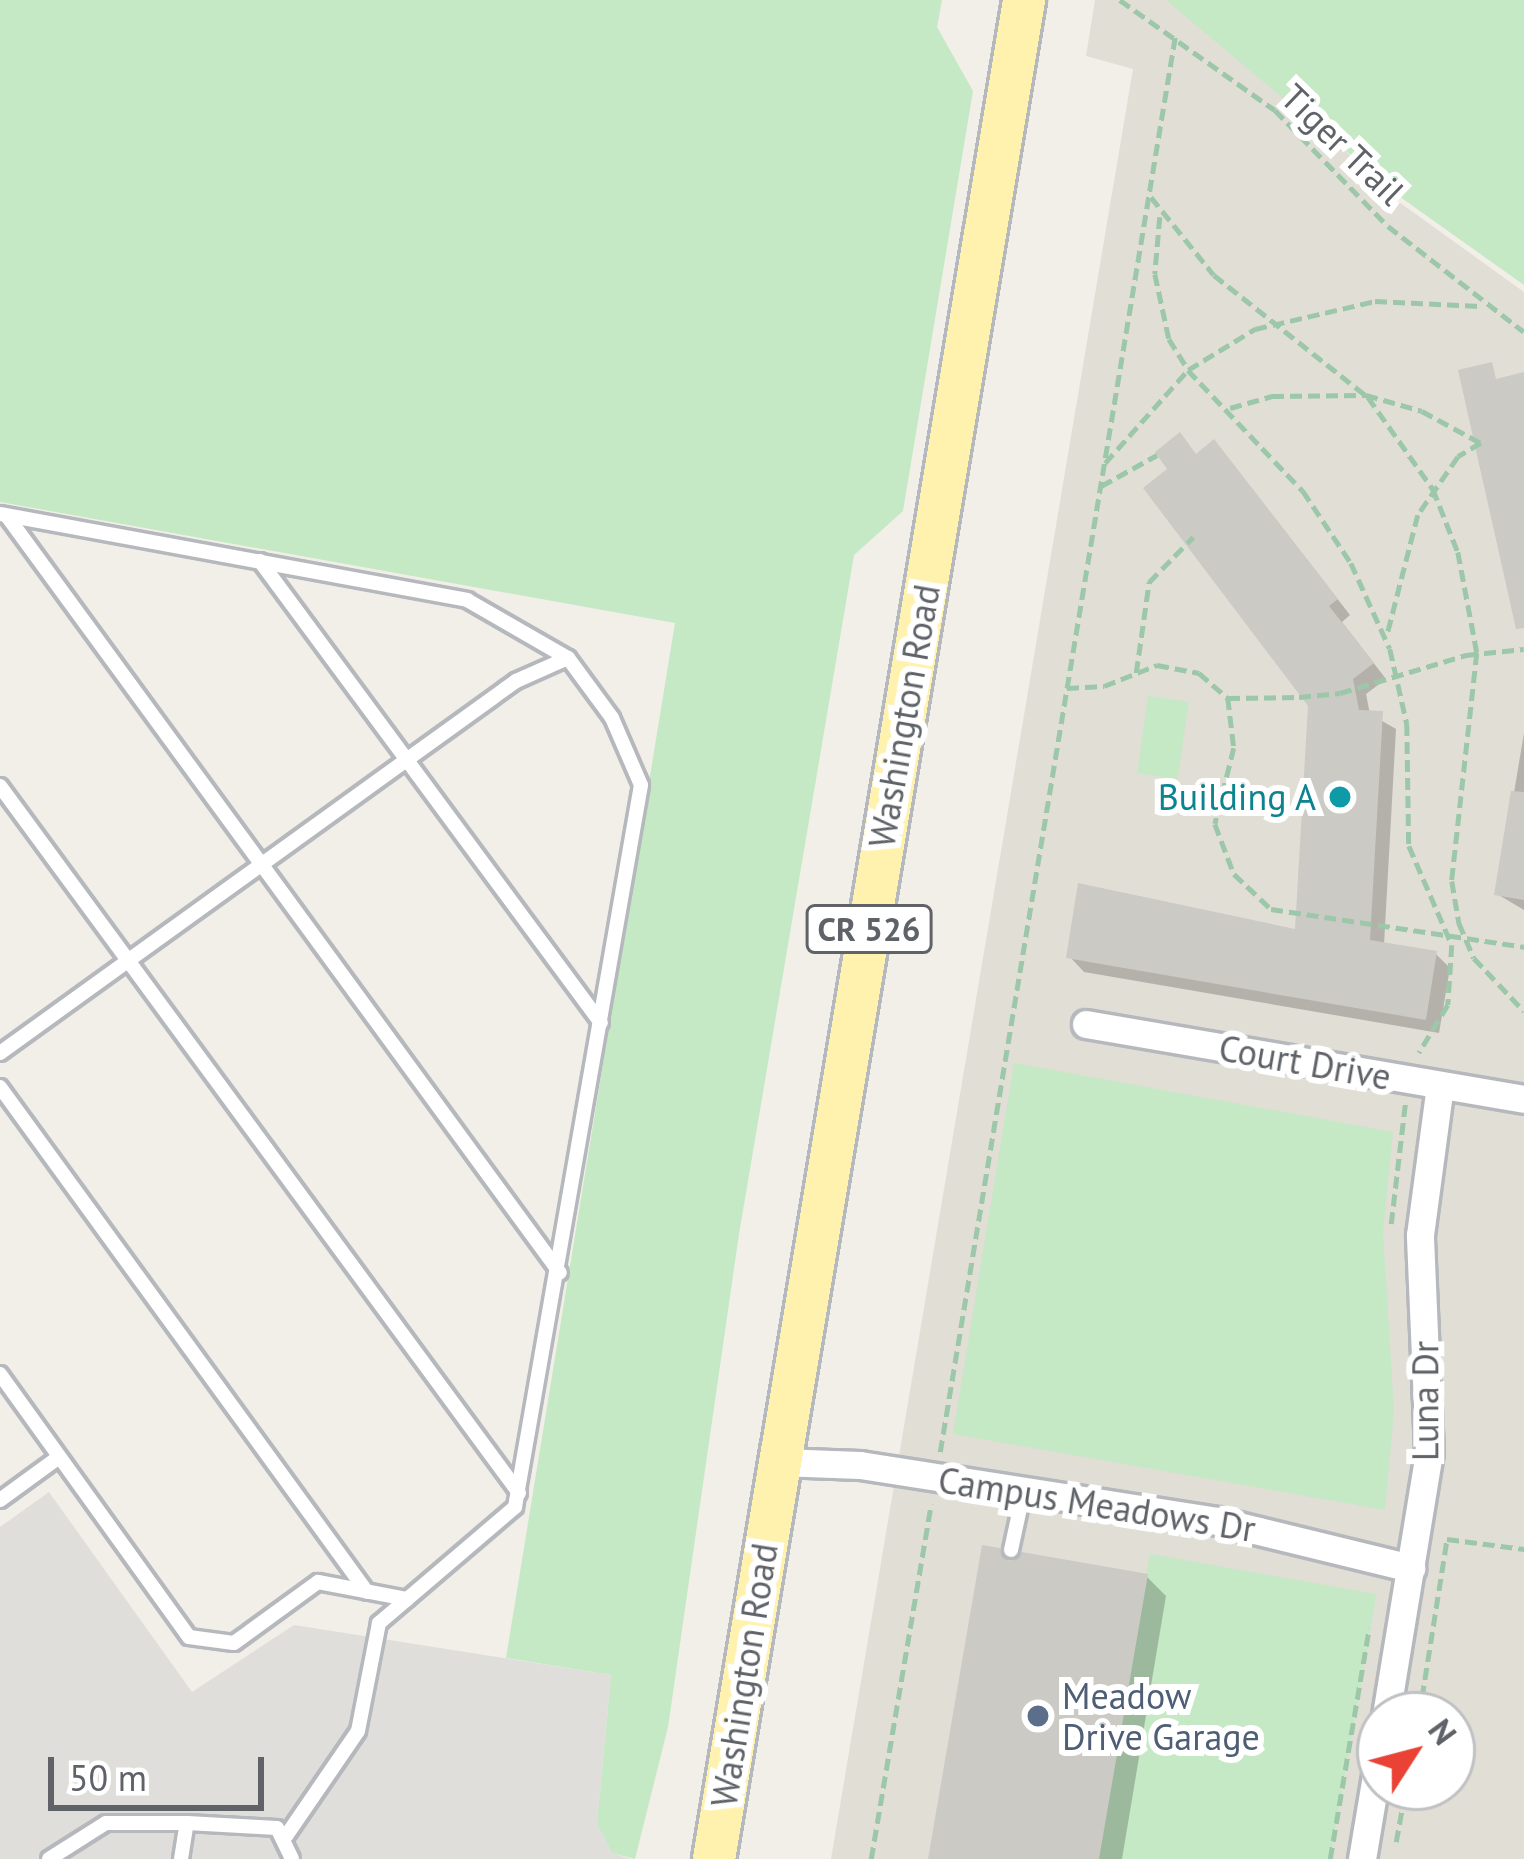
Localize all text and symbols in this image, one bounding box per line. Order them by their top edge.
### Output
street label: Tiger Trail [1272,74,1414,214]
street label: Washington Road [860,581,948,851]
place label: Building A [1157,775,1316,819]
marker: Building A [1327,784,1353,810]
road number: CR 526 [803,902,935,956]
street label: Court Drive [1216,1026,1394,1098]
street label: Luna Dr [1403,1341,1447,1461]
street label: Campus Meadows Dr [935,1458,1259,1550]
street label: Washington Road [702,1540,786,1810]
place label: Meadow Drive Garage [1062,1673,1260,1758]
north arrow [1356,1691,1476,1811]
marker: Meadow Drive Garage [1025,1703,1051,1729]
text: N [1419,1710,1467,1753]
scale bar [54,1733,270,1807]
text: 50 m [69,1754,147,1801]

